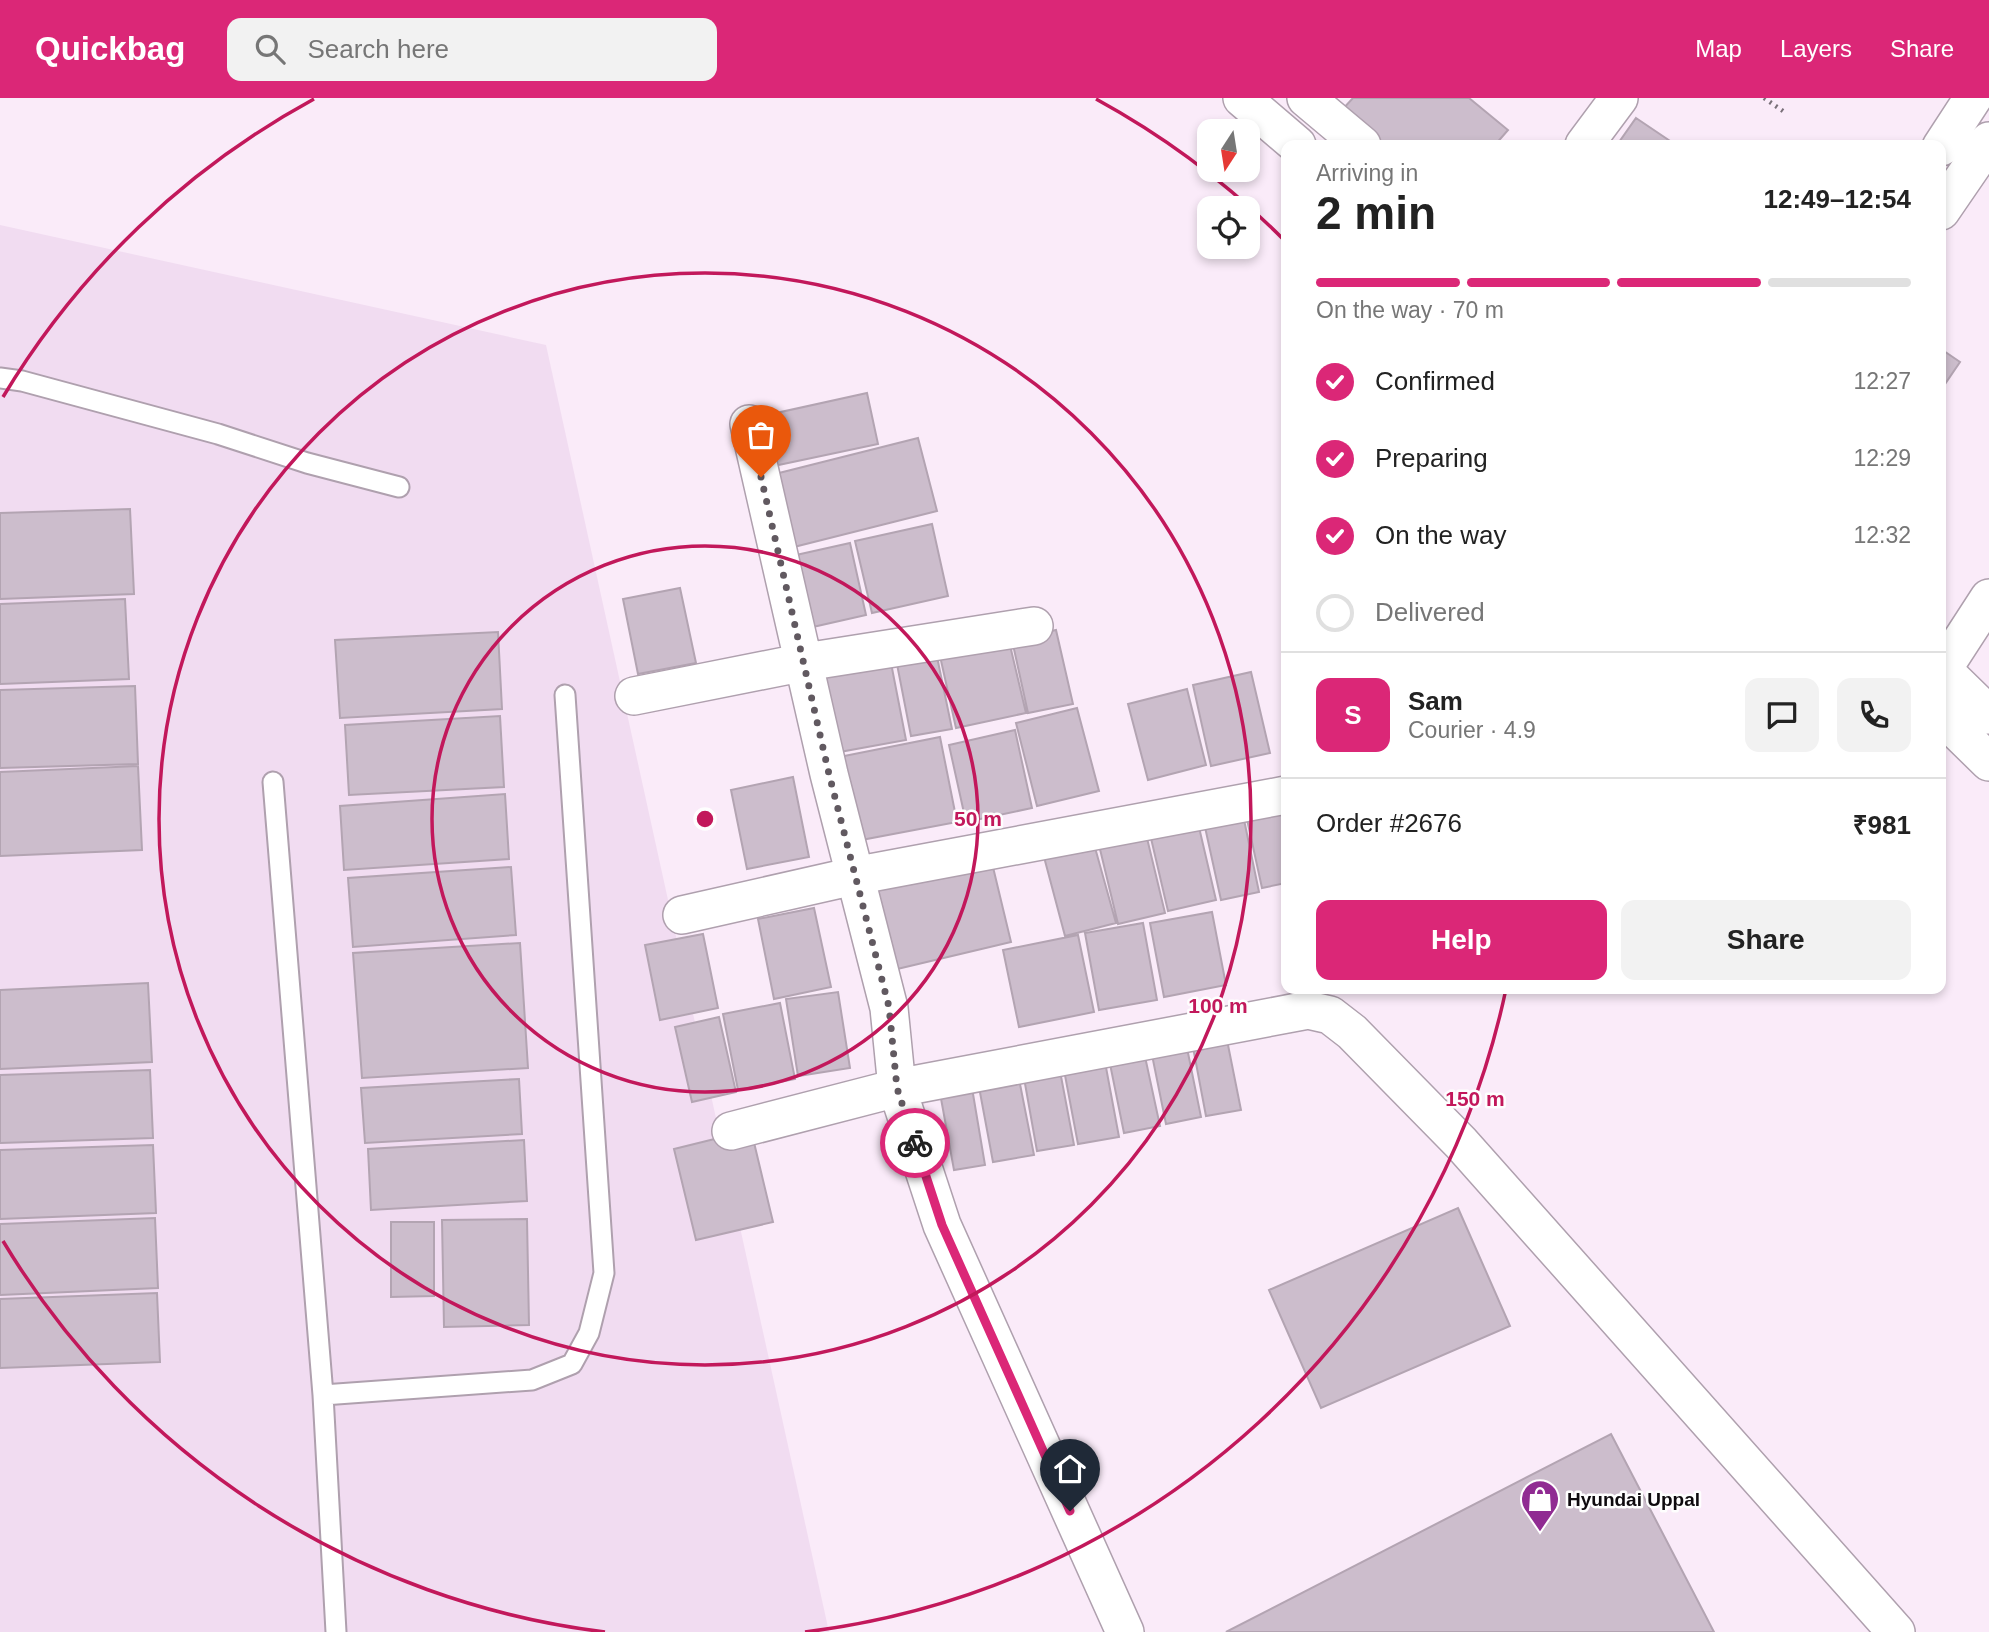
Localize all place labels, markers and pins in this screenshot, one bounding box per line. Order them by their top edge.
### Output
pin [731,405,791,477]
centre of rings [693,807,717,831]
pin [1040,1439,1100,1511]
shop icon: Hyundai Uppal [1519,1478,1561,1533]
place label: Hyundai Uppal [1567,1489,1700,1510]

